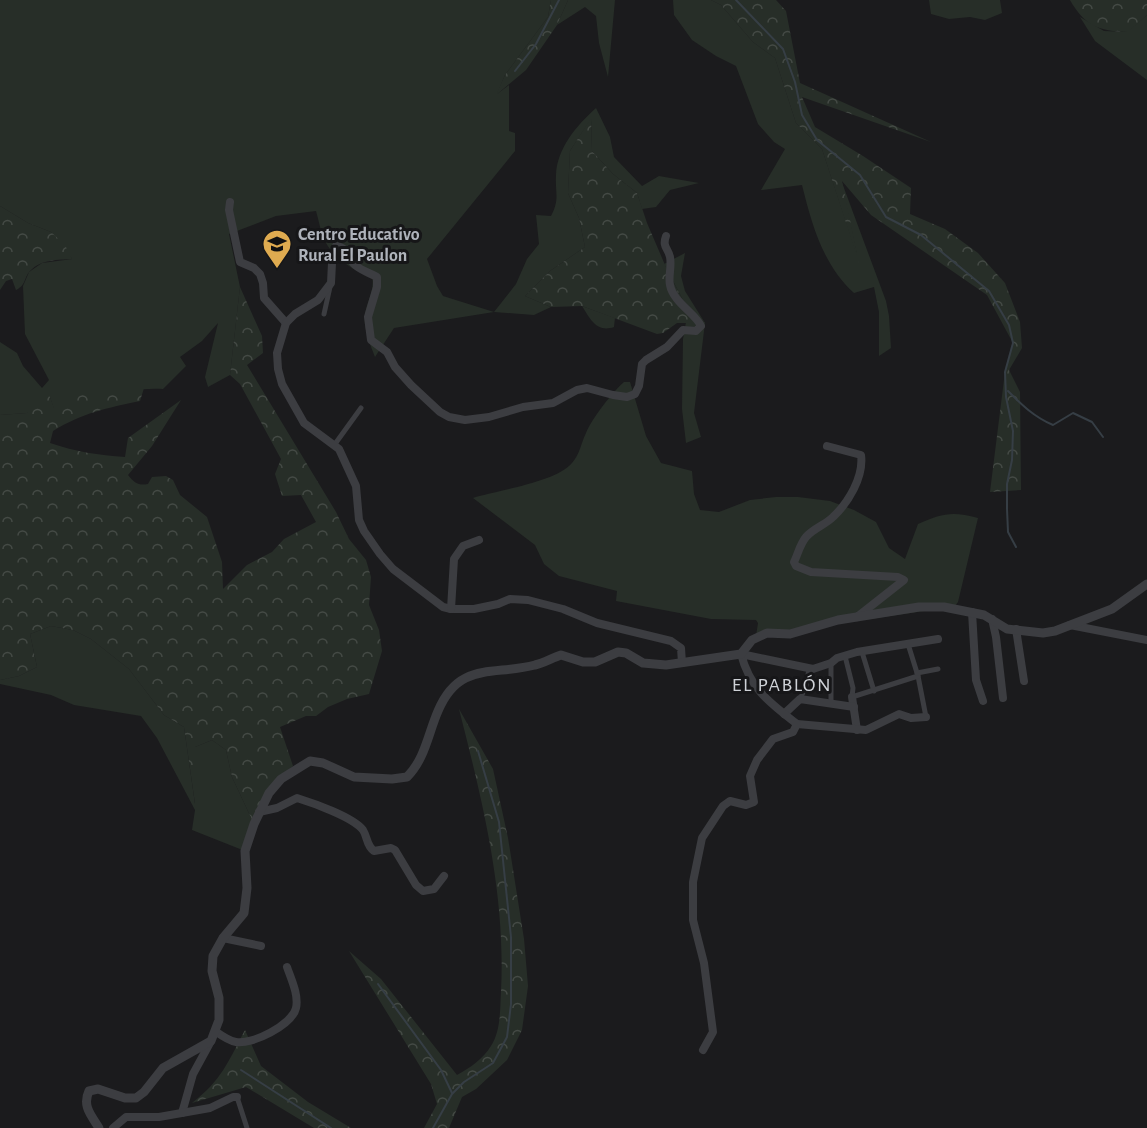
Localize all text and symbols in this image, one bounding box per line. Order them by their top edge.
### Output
place label: Centro Educativo Rural El Paulon [298,226,420,265]
school or university icon: Centro Educativo Rural El Paulon [261,228,293,270]
district label: EL PABLÓN [732,674,832,695]

